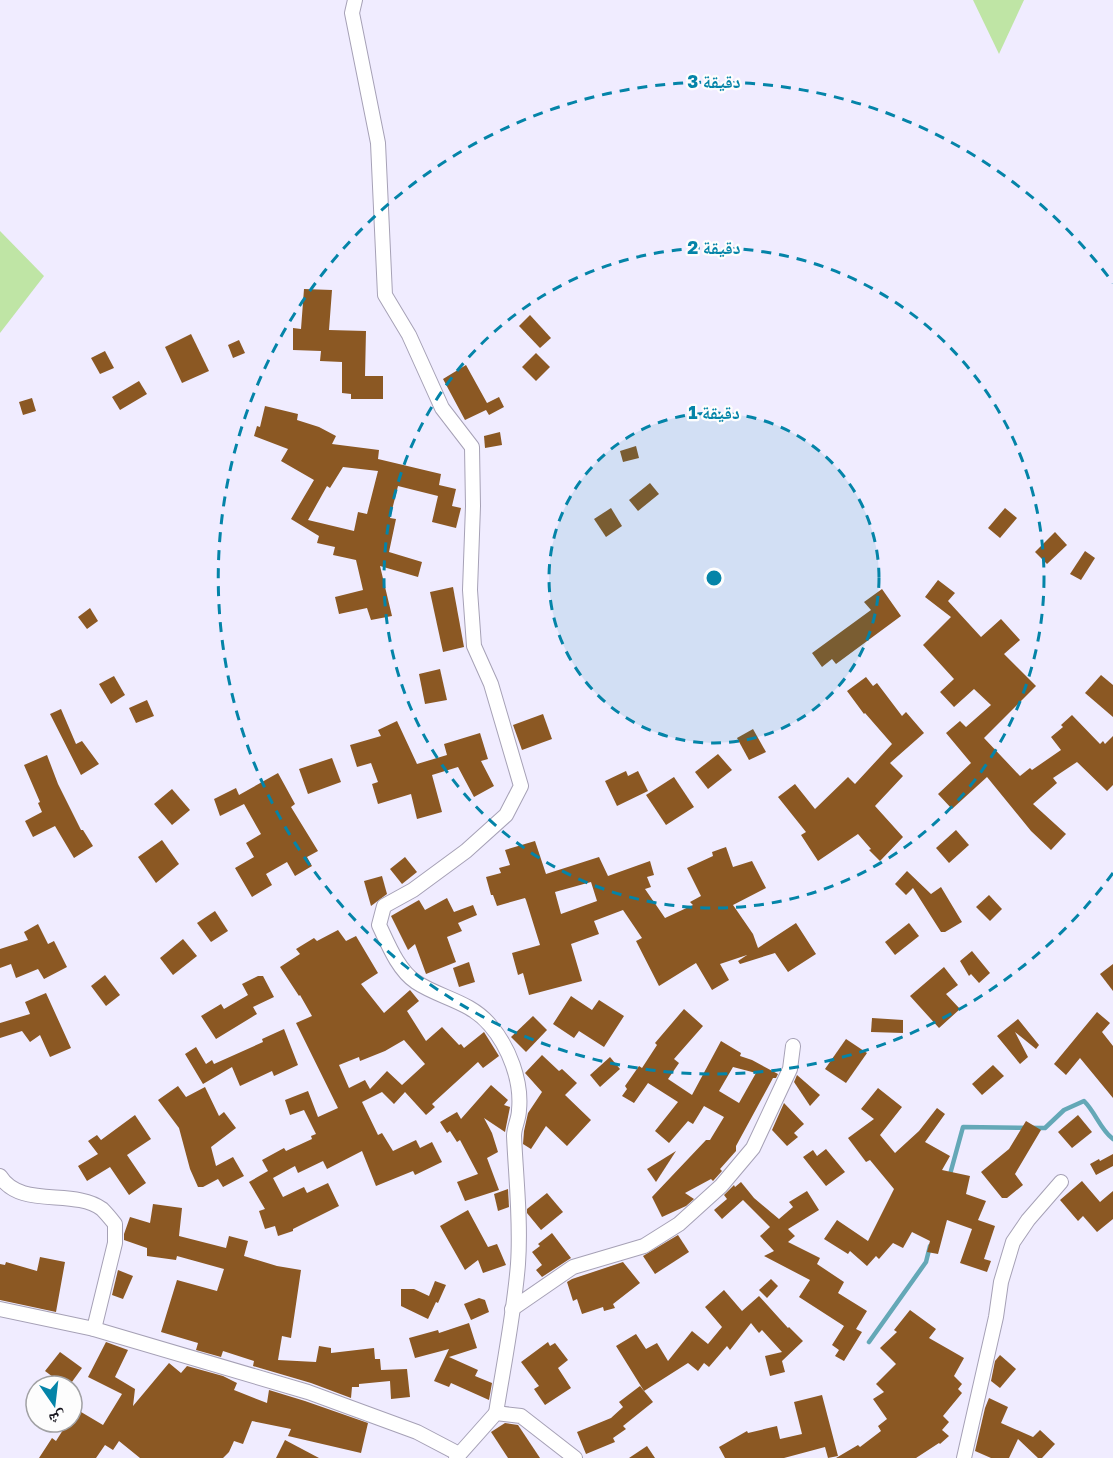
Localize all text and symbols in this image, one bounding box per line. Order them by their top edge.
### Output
text: 3 دقيقة [687,70,741,92]
text: 2 دقيقة [687,236,741,258]
text: 1 دقيقة [688,401,740,423]
centre of rings [704,568,724,588]
north arrow [24,1374,84,1434]
text: ش [47,1407,68,1430]

